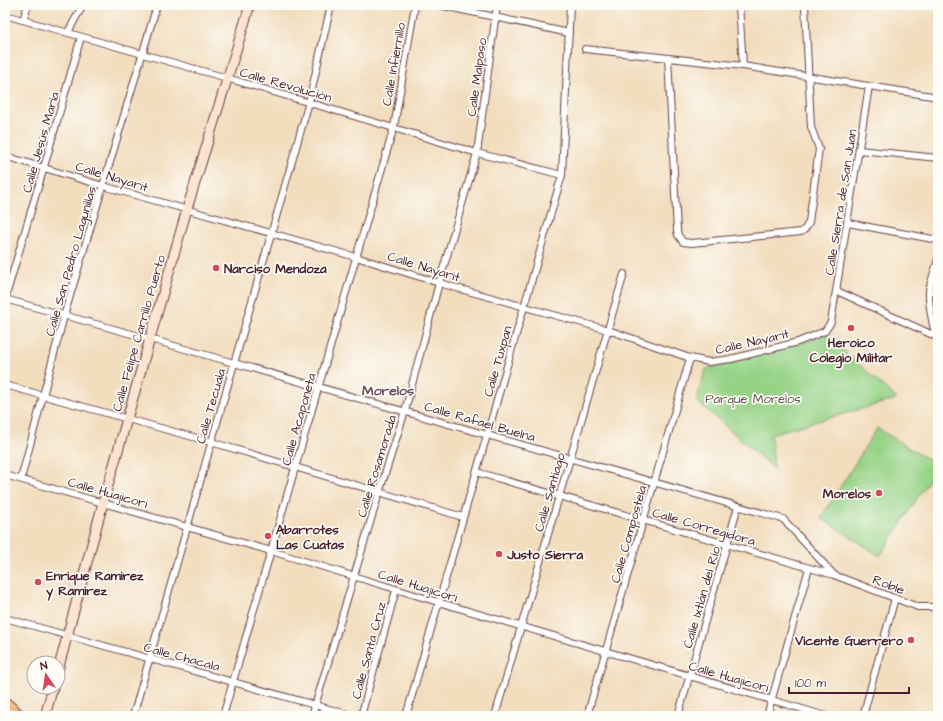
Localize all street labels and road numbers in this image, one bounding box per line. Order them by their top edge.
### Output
street label: Calle Infiernillo [378,20,410,107]
street label: Calle Malpaso [463,36,492,118]
street label: Calle Revolución [238,63,334,107]
street label: Calle Jesús María [18,89,64,195]
street label: Calle Sierra de San Juan [821,127,862,277]
street label: Calle Nayarit [73,157,151,198]
street label: Calle San Pedro Lagunillas [41,184,102,339]
street label: Calle Nayarit [385,247,463,288]
street label: Calle Felipe Carrillo Puerto [108,252,170,414]
street label: Calle Tuxpan [479,323,517,399]
street label: Calle Nayarit [714,325,792,360]
street label: Calle Tecuala [192,366,230,446]
street label: Calle Acaponeta [277,371,321,468]
street label: Calle Rafael Buelna [422,398,538,447]
street label: Calle Rosamorada [353,412,401,520]
street label: Calle Santiago [530,450,571,534]
street label: Calle Huajicori [66,473,150,513]
street label: Calle Compostela [606,483,652,585]
street label: Calle Corregidora [650,504,758,551]
street label: Calle Ixtlán del Río [679,544,725,650]
street label: Calle Huajicori [376,565,460,607]
street label: Roble [870,571,907,599]
street label: Calle Santa Cruz [347,599,391,701]
street label: Calle Chacala [142,638,222,676]
street label: Calle Huajicori [687,657,771,697]

